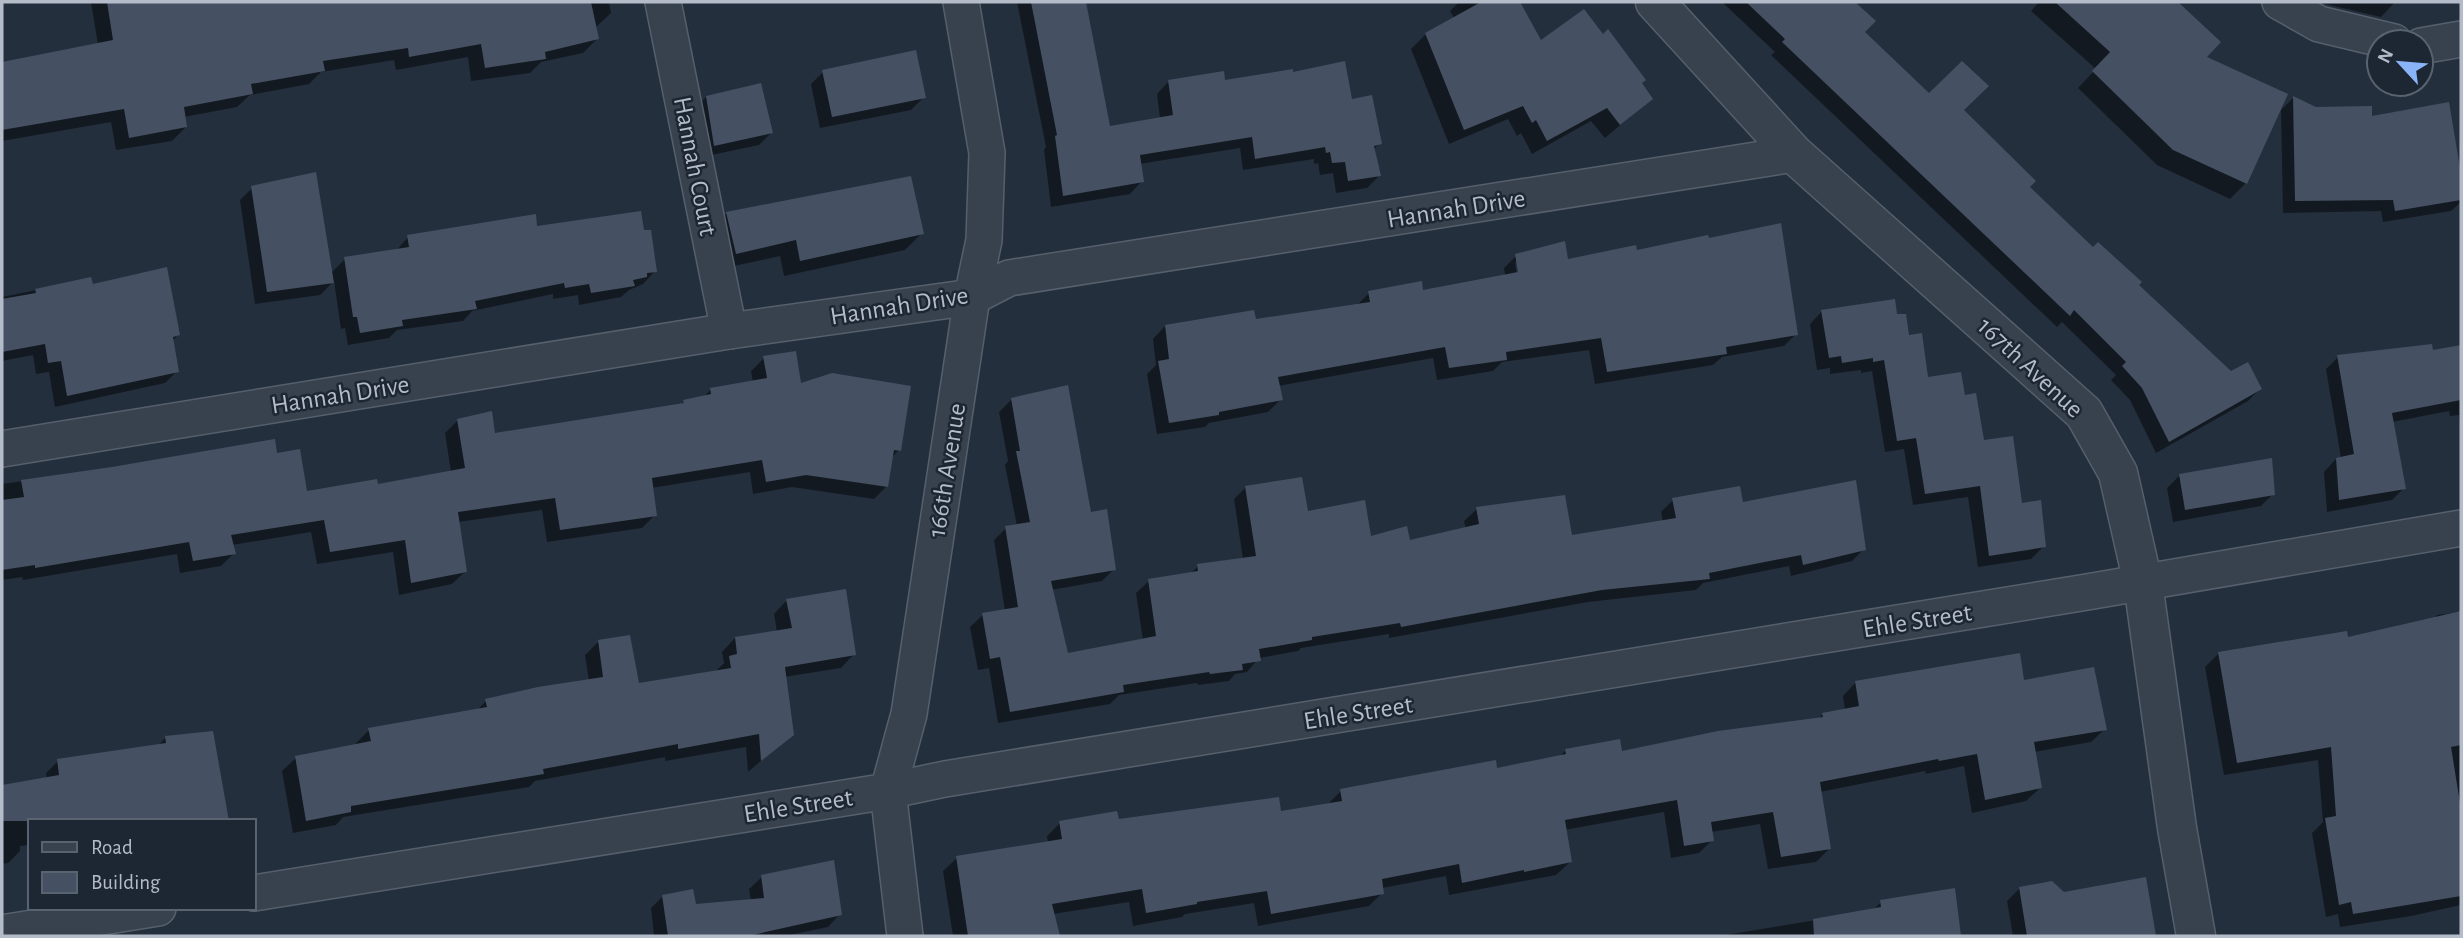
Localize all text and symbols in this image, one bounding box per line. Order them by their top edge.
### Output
north arrow [2365,28,2435,98]
text: N [2375,46,2398,66]
street label: Hannah Court [669,95,721,238]
street label: Hannah Drive [1385,185,1527,233]
street label: Hannah Drive [828,282,970,330]
street label: 167th Avenue [1972,313,2088,423]
street label: Hannah Drive [269,371,411,419]
street label: 166th Avenue [924,401,970,539]
street label: Ehle Street [1861,600,1973,642]
street label: Ehle Street [1302,692,1414,734]
street label: Ehle Street [742,785,854,827]
legend [28,819,256,910]
text: Road [91,837,133,858]
text: Building [91,872,161,893]

